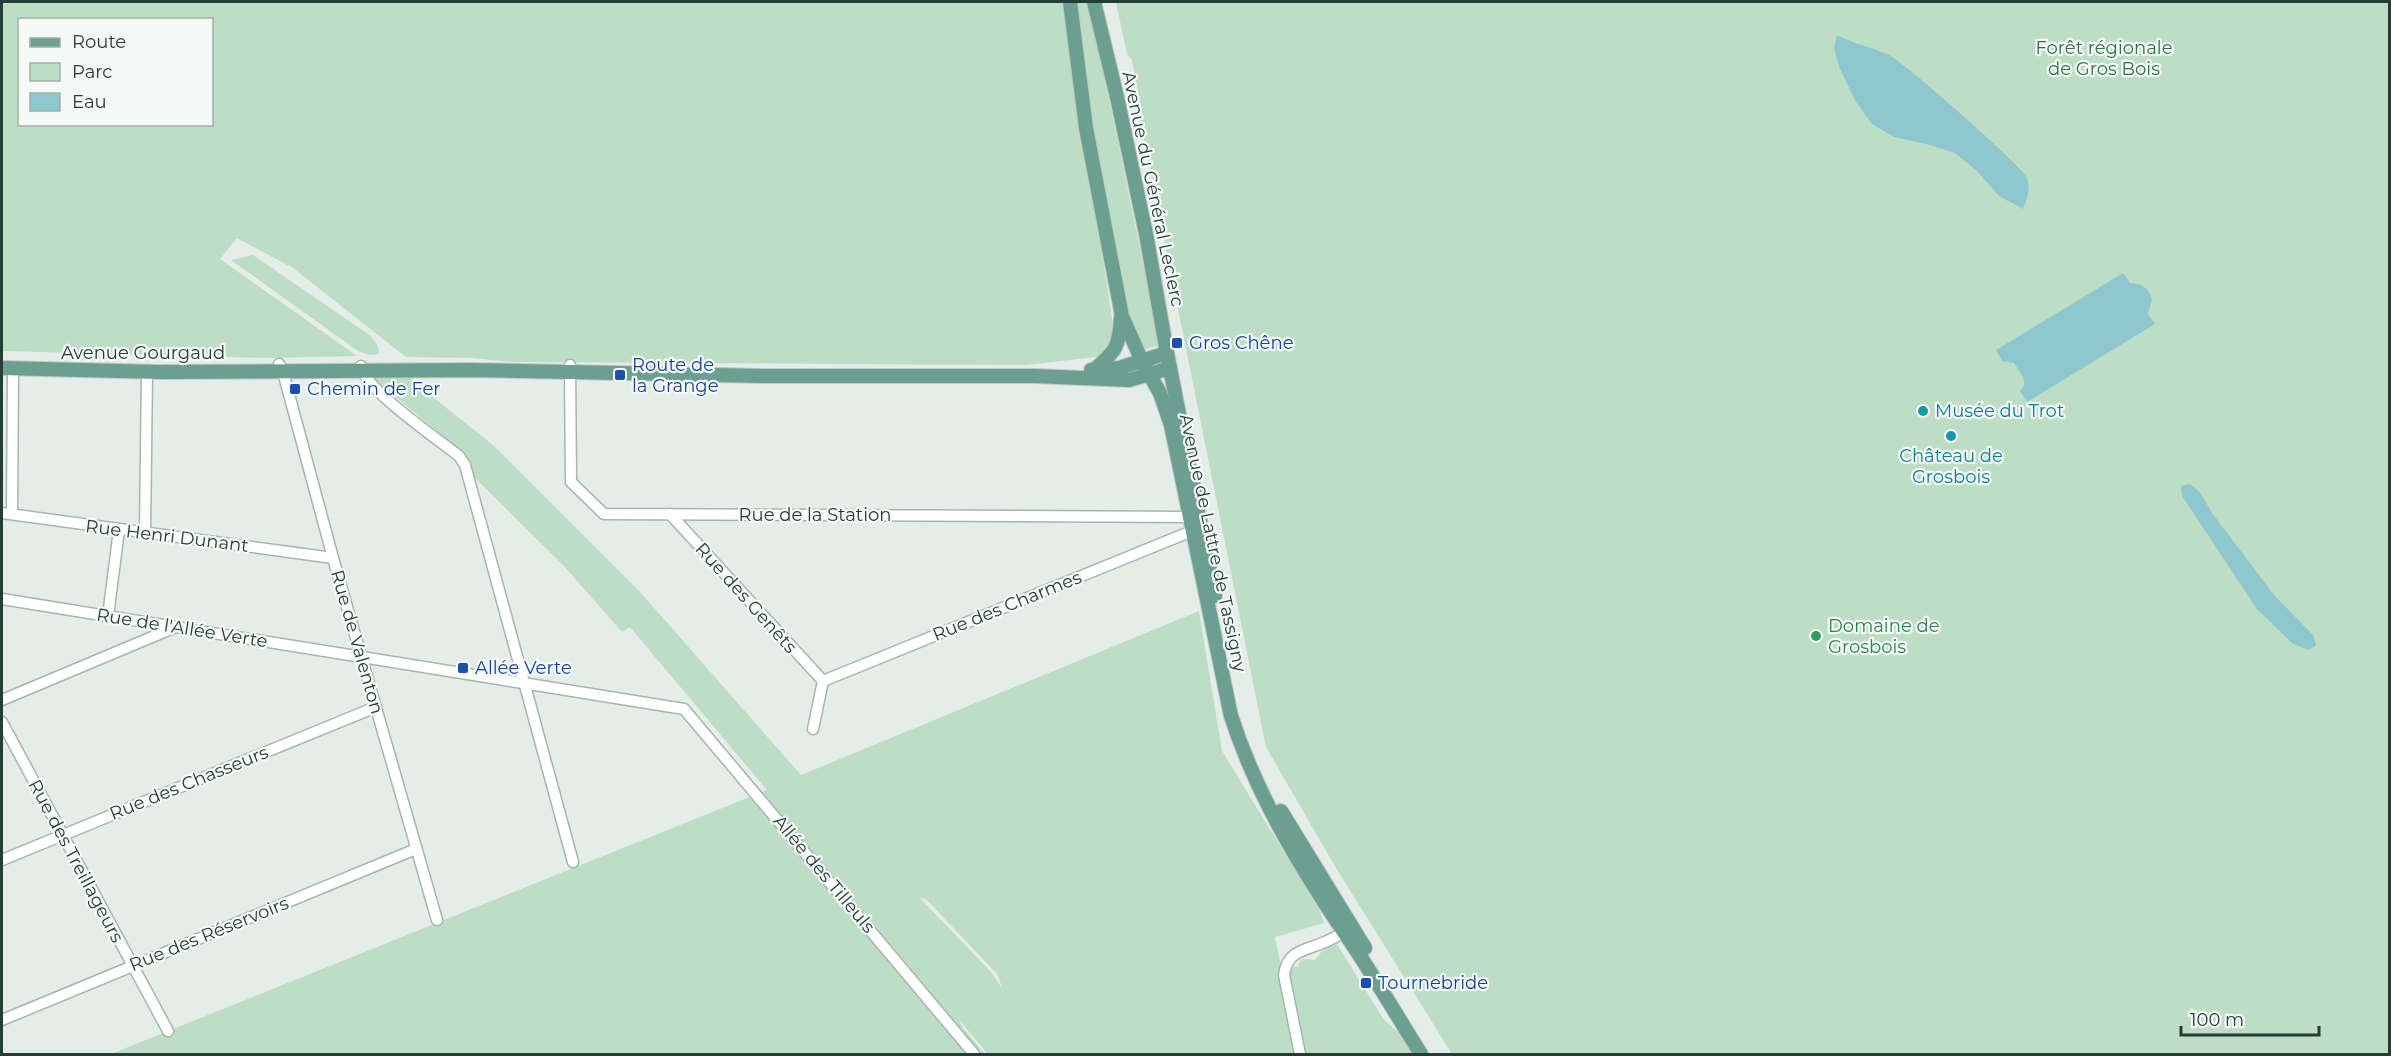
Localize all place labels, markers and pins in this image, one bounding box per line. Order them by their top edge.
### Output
place label: Gros Chêne [1189,332,1294,354]
marker: Gros Chêne [1170,336,1184,350]
place label: Route de la Grange [632,354,719,397]
marker: Route de la Grange [613,368,627,382]
place label: Chemin de Fer [307,378,441,400]
marker: Chemin de Fer [288,382,302,396]
place label: Musée du Trot [1935,400,2064,422]
marker: Musée du Trot [1916,404,1930,418]
marker: Château de Grosbois [1944,429,1958,443]
place label: Château de Grosbois [1899,445,2003,488]
place label: Domaine de Grosbois [1828,615,1940,658]
marker: Domaine de Grosbois [1809,629,1823,643]
place label: Allée Verte [475,657,572,679]
marker: Allée Verte [456,661,470,675]
place label: Tournebride [1378,972,1488,994]
marker: Tournebride [1359,976,1373,990]

